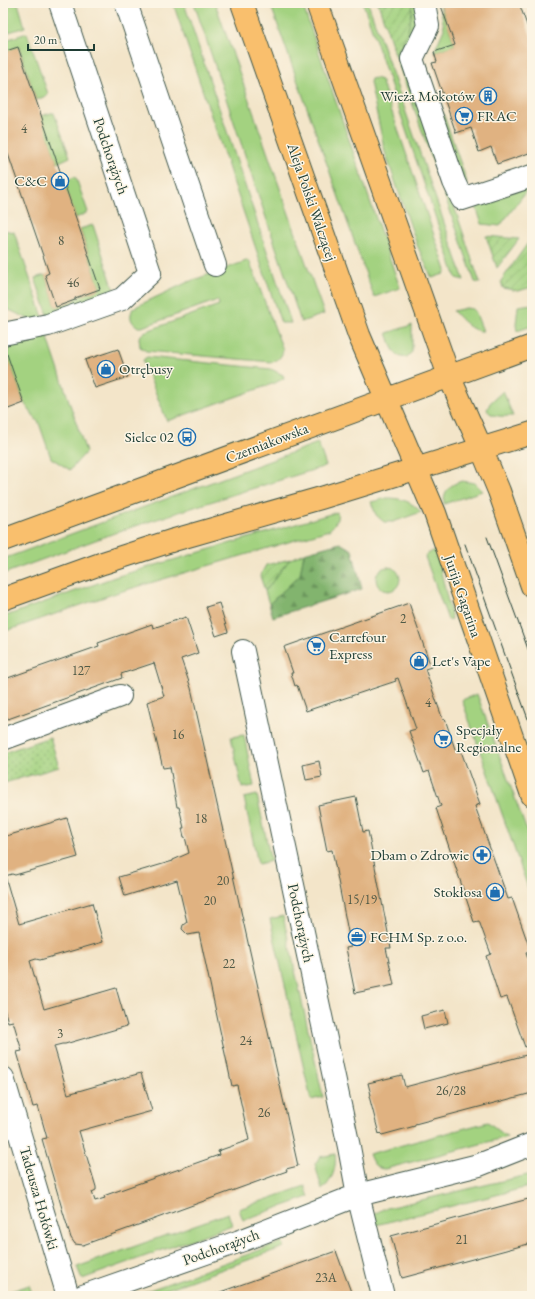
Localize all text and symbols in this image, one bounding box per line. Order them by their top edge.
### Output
scale bar [28,26,94,52]
text: 20 m [34,32,58,48]
place label: Wieża Mokotów [380,86,476,105]
building icon: Wieża Mokotów [478,86,498,106]
supermarket icon: FRAC [454,106,474,126]
place label: FRAC [477,106,517,125]
street label: Podchorążych [89,115,134,197]
house number: 4 [21,120,28,137]
street label: Aleja Polski Walczącej [283,139,342,263]
place label: C&C [14,171,47,190]
shop icon: C&C [50,171,70,191]
house number: 8 [58,232,64,249]
house number: 46 [67,274,79,291]
shop icon: Otrębusy [96,359,116,379]
place label: Otrębusy [119,359,173,378]
street label: Czerniakowska [223,418,311,467]
place label: Sielce 02 [125,427,175,446]
bus stop icon: Sielce 02 [177,427,197,447]
street label: Jurija Gagarina [440,550,486,640]
house number: 2 [400,610,407,627]
place label: Carrefour Express [329,627,386,663]
supermarket icon: Carrefour Express [306,636,326,656]
shop icon: Let's Vape [409,651,429,671]
place label: Let's Vape [432,651,491,670]
house number: 127 [72,662,91,679]
house number: 4 [425,694,432,711]
place label: Specjały Regionalne [456,720,522,756]
house number: 16 [172,726,184,743]
supermarket icon: Specjały Regionalne [433,729,453,749]
house number: 18 [195,810,207,827]
place label: Dbam o Zdrowie [371,845,469,864]
pharmacy icon: Dbam o Zdrowie [472,845,492,865]
house number: 20 [217,872,229,889]
street label: Podchorążych [284,882,319,964]
place label: Stokłosa [434,882,482,901]
shop icon: Stokłosa [485,882,505,902]
house number: 15/19 [347,891,378,908]
house number: 20 [204,892,216,909]
office icon: FCHM Sp. z o.o. [347,927,367,947]
place label: FCHM Sp. z o.o. [370,927,467,946]
house number: 22 [223,955,236,972]
house number: 3 [57,1025,63,1042]
house number: 24 [240,1032,253,1049]
house number: 26/28 [436,1082,466,1099]
house number: 26 [258,1104,270,1121]
street label: Tadeusza Hołówki [16,1144,63,1252]
street label: Podchorążych [180,1224,262,1269]
house number: 21 [456,1231,468,1248]
house number: 23A [315,1269,338,1286]

